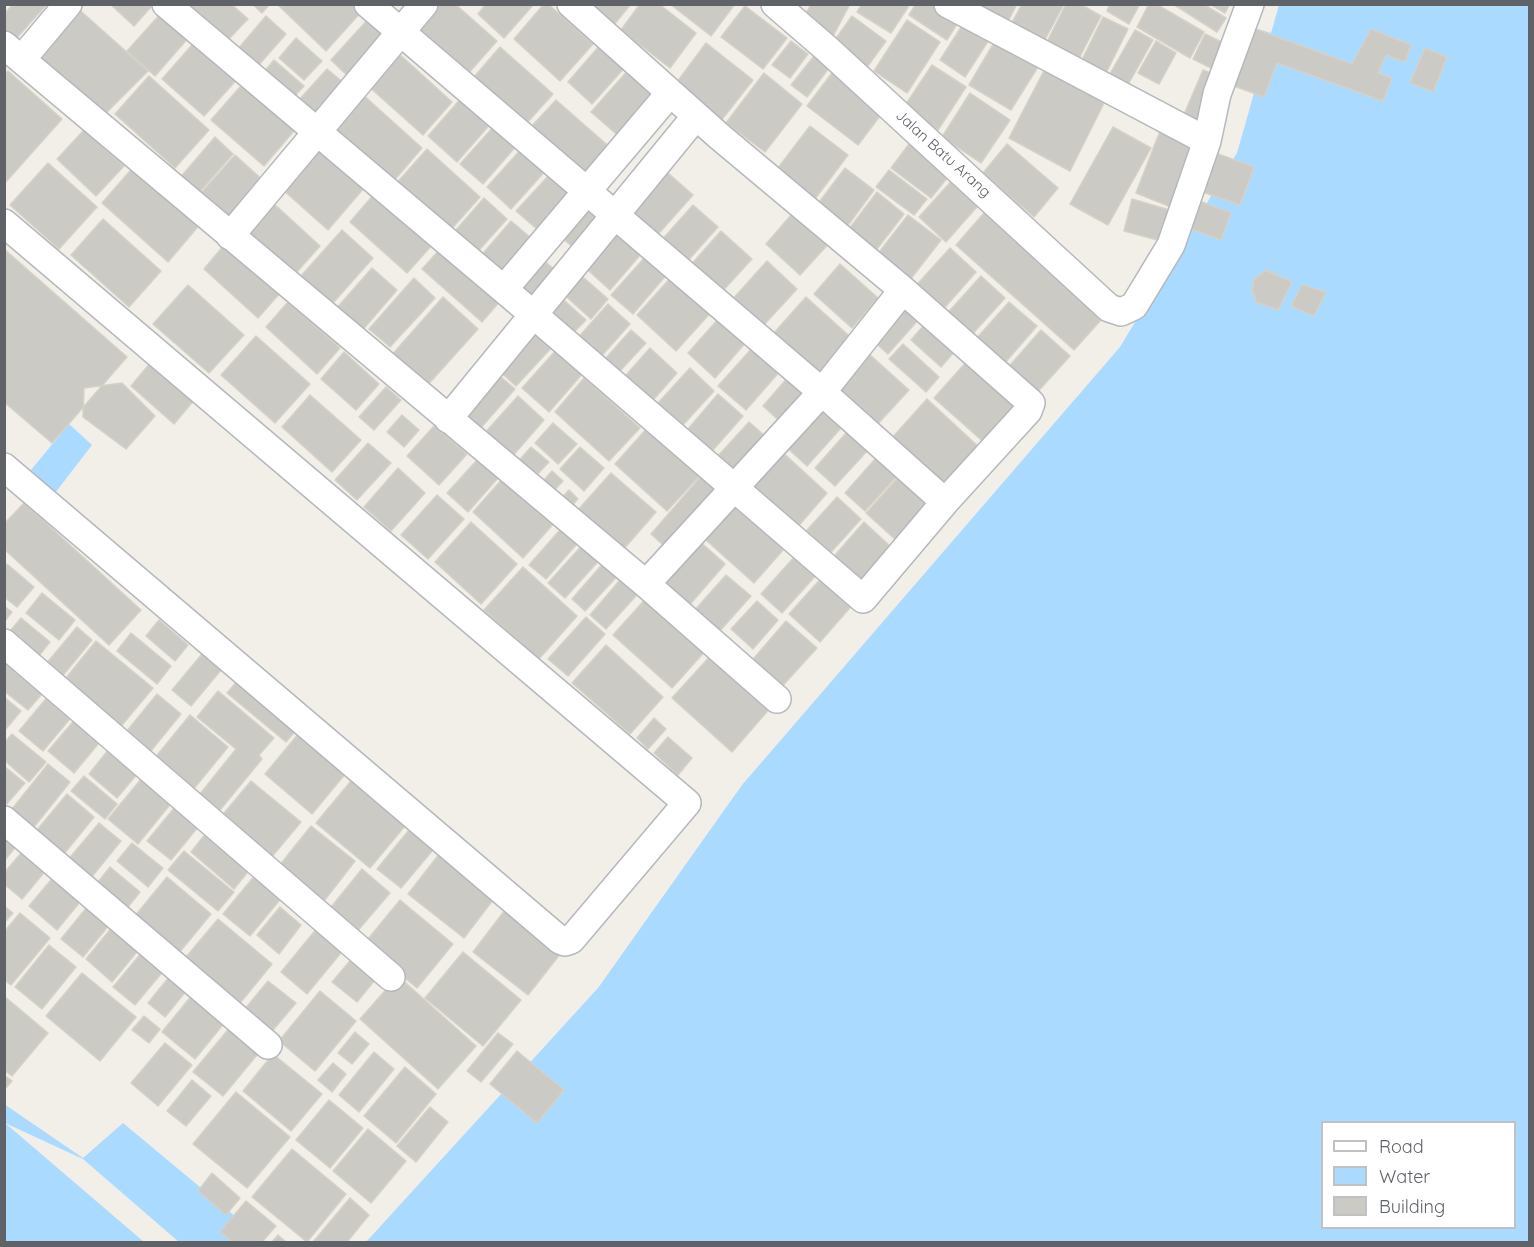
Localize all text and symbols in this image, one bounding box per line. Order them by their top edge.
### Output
street label: Jalan Batu Arang [892,107,994,201]
legend [1321,1121,1516,1229]
text: Road [1379,1135,1424,1158]
text: Water [1379,1165,1430,1188]
text: Building [1379,1195,1445,1218]

